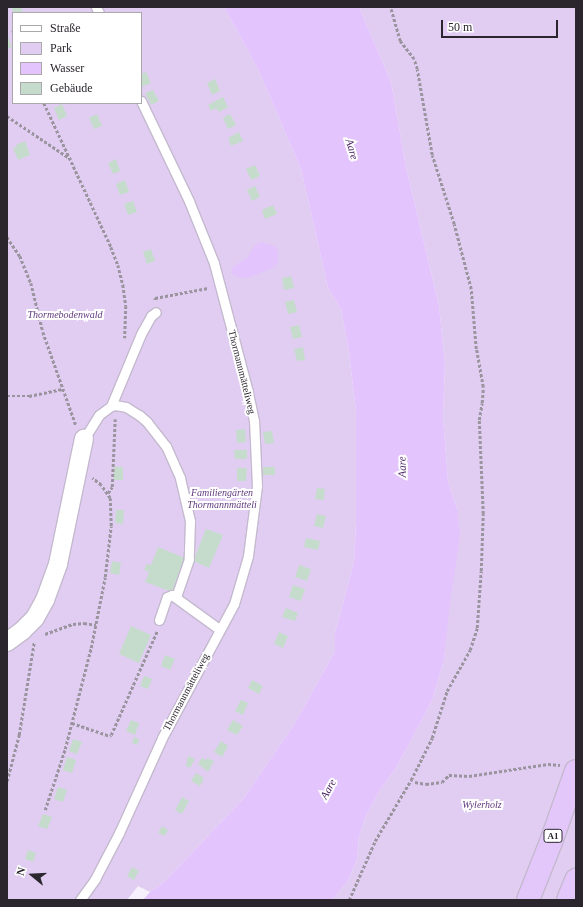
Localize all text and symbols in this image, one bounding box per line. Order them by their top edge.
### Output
legend [12,12,142,104]
scale bar [443,12,560,38]
text: 50 m [448,20,472,34]
text: Straße [50,21,81,35]
text: Park [50,41,72,55]
text: Wasser [50,61,84,75]
text: Gebäude [50,81,93,95]
water label: Aare [343,137,361,161]
park label: Thormebodenwald [28,309,102,321]
street label: Thormannmätteliweg [226,329,258,415]
water label: Aare [395,456,409,478]
park label: Familiengärten Thormannmätteli [187,486,257,510]
street label: Thormannmätteliweg [160,651,212,733]
water label: Aare [317,777,339,801]
park label: Wylerholz [462,799,502,811]
road number: A1 [543,829,563,843]
north arrow [12,855,52,895]
text: N [14,866,28,877]

